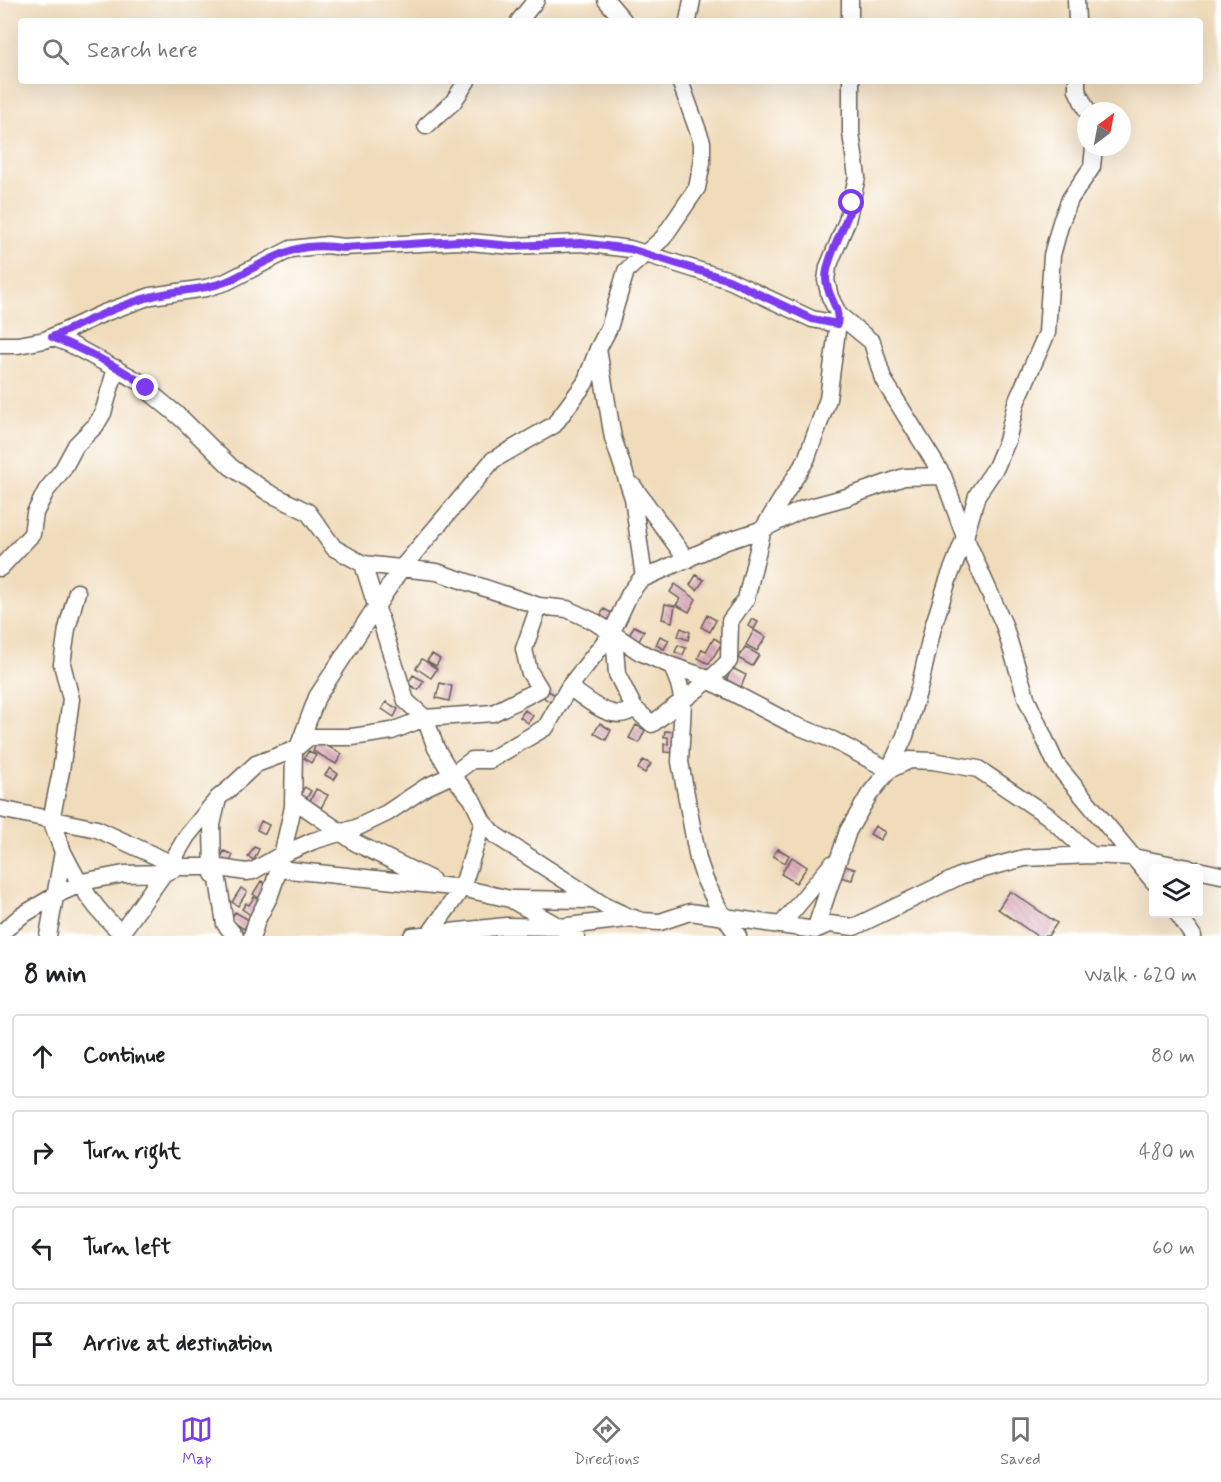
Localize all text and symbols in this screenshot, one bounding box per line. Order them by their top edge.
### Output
search box [18,18,1203,84]
icon: search [39,35,72,68]
text: Search here [87,37,198,65]
north arrow [1077,102,1131,156]
route start [838,189,864,215]
route end [132,374,158,400]
map controls [1149,864,1203,918]
button: layers [1149,864,1203,918]
text: 8 min [24,958,87,992]
text: Walk · 620 m [1084,962,1197,989]
icon: ahead [26,1040,59,1073]
text: Continue [83,1042,165,1070]
text: 80 m [1151,1043,1195,1070]
icon: right [26,1136,59,1169]
text: Turn right [83,1138,181,1166]
text: 480 m [1139,1139,1195,1166]
icon: left [26,1232,59,1265]
text: Turn left [83,1234,171,1262]
text: 60 m [1152,1235,1195,1262]
icon: arrive [26,1328,59,1361]
text: Arrive at destination [83,1330,273,1358]
tab: Map [180,1413,213,1470]
tab: Directions [574,1413,640,1470]
tab: Saved [1000,1413,1041,1470]

